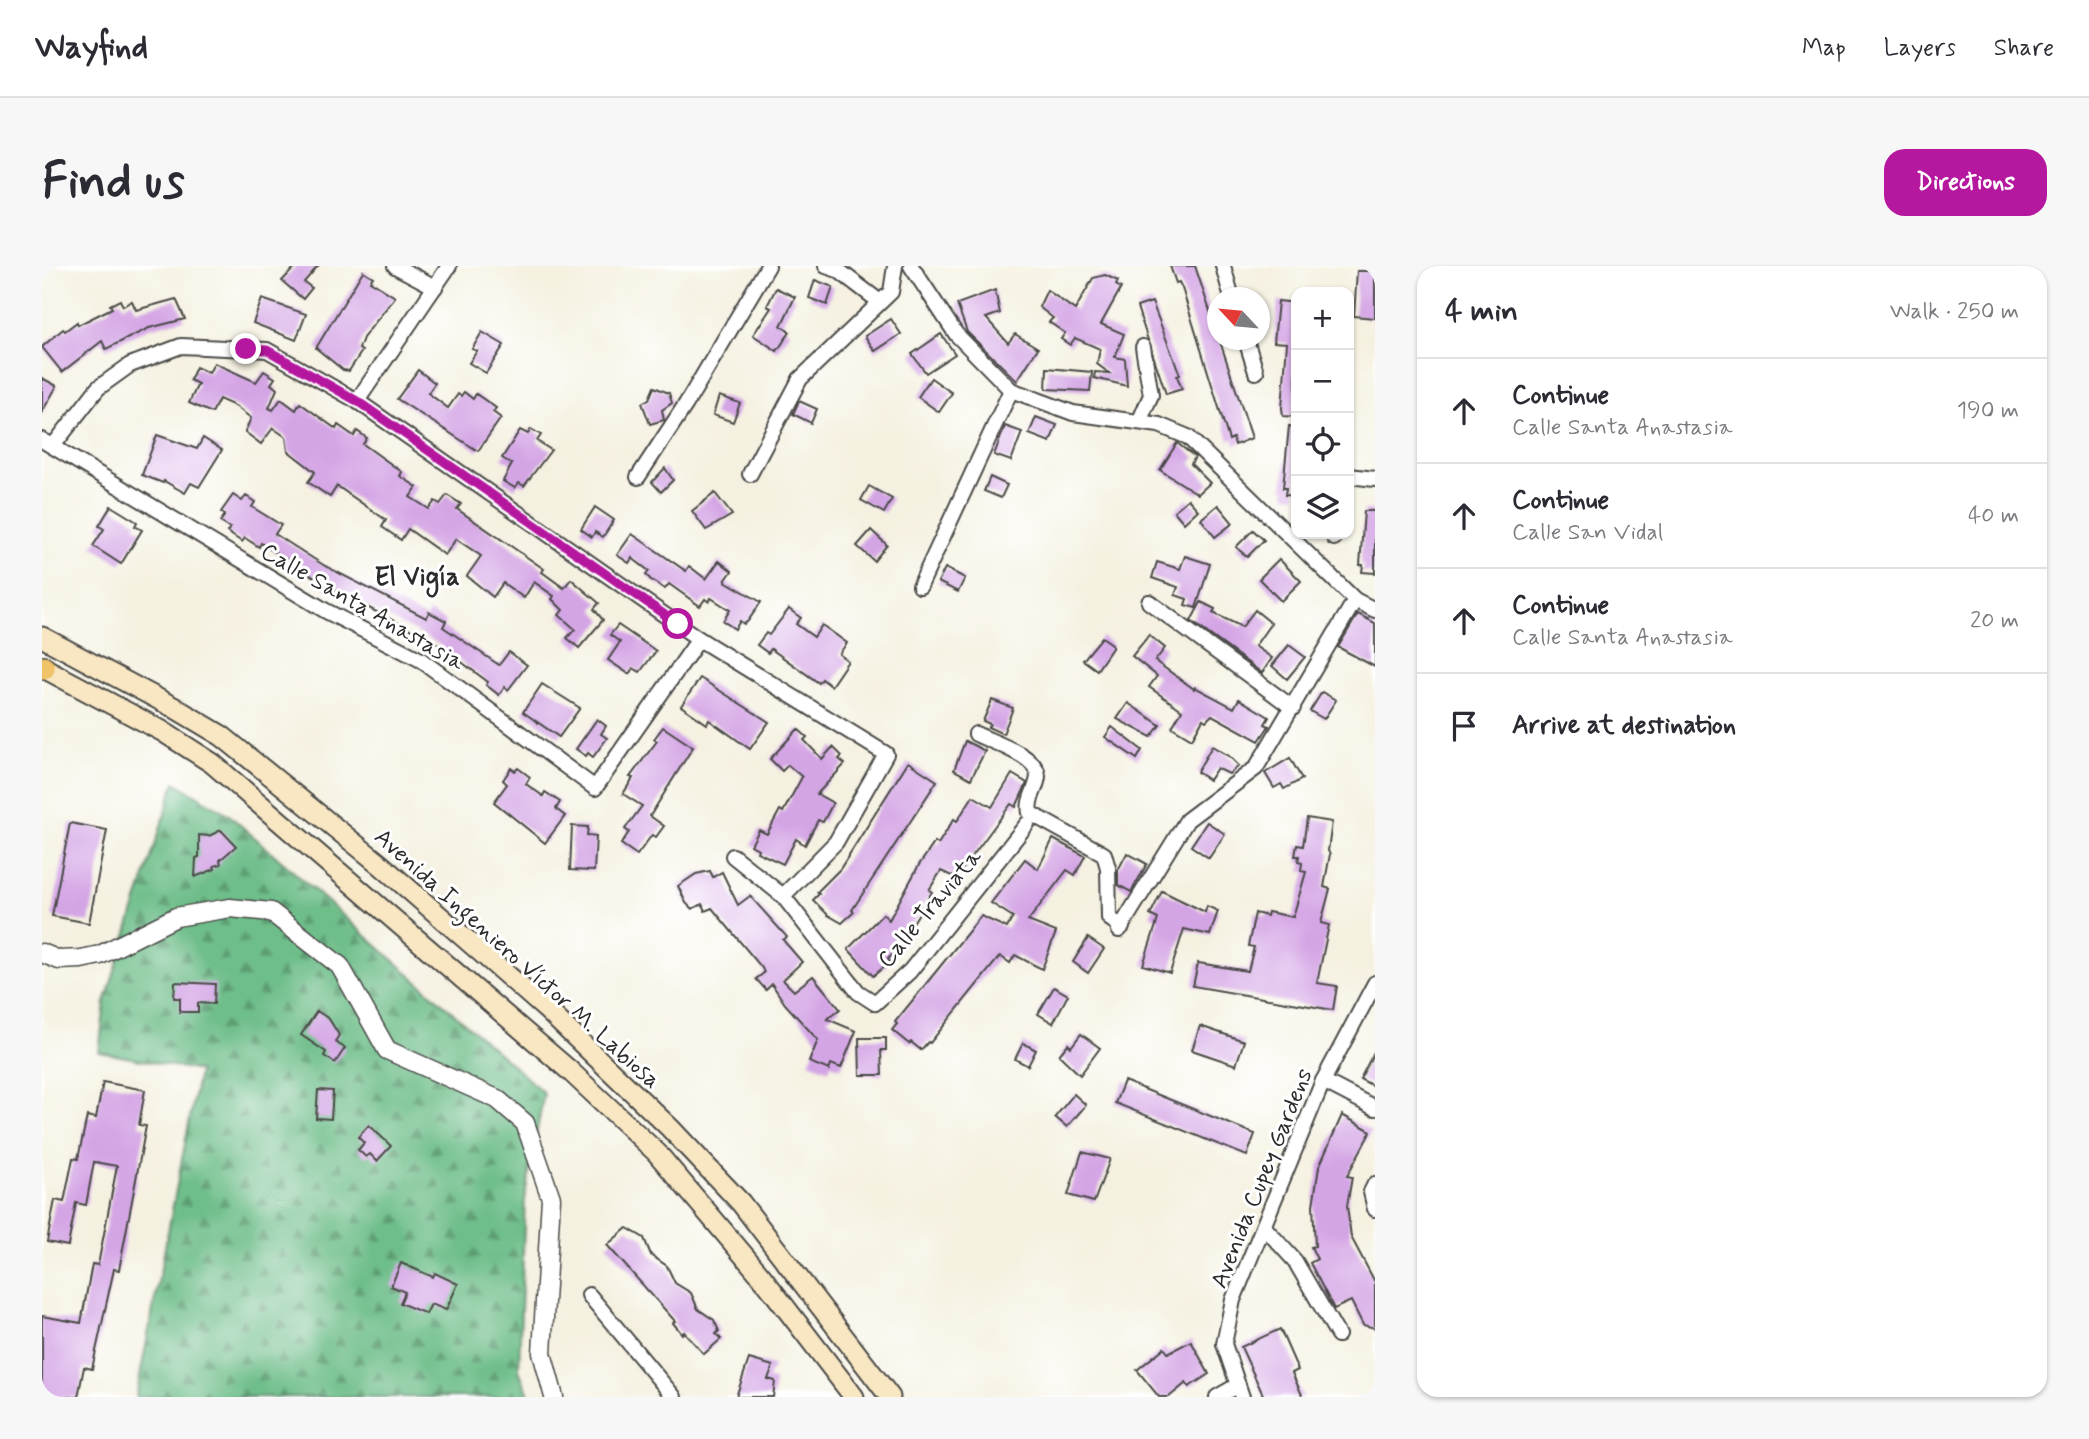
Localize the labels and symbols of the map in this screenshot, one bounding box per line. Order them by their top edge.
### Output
north arrow [1207,287,1270,350]
route end [230,333,261,364]
street label: Calle Santa Anastasia [255,536,470,679]
district label: El Vigía [374,561,460,598]
route start [662,608,693,639]
street label: Avenida Ingeniero Víctor M. Labiosa [365,822,667,1098]
street label: Calle Traviata [871,842,990,975]
street label: Avenida Cupey Gardens [1204,1064,1321,1293]

